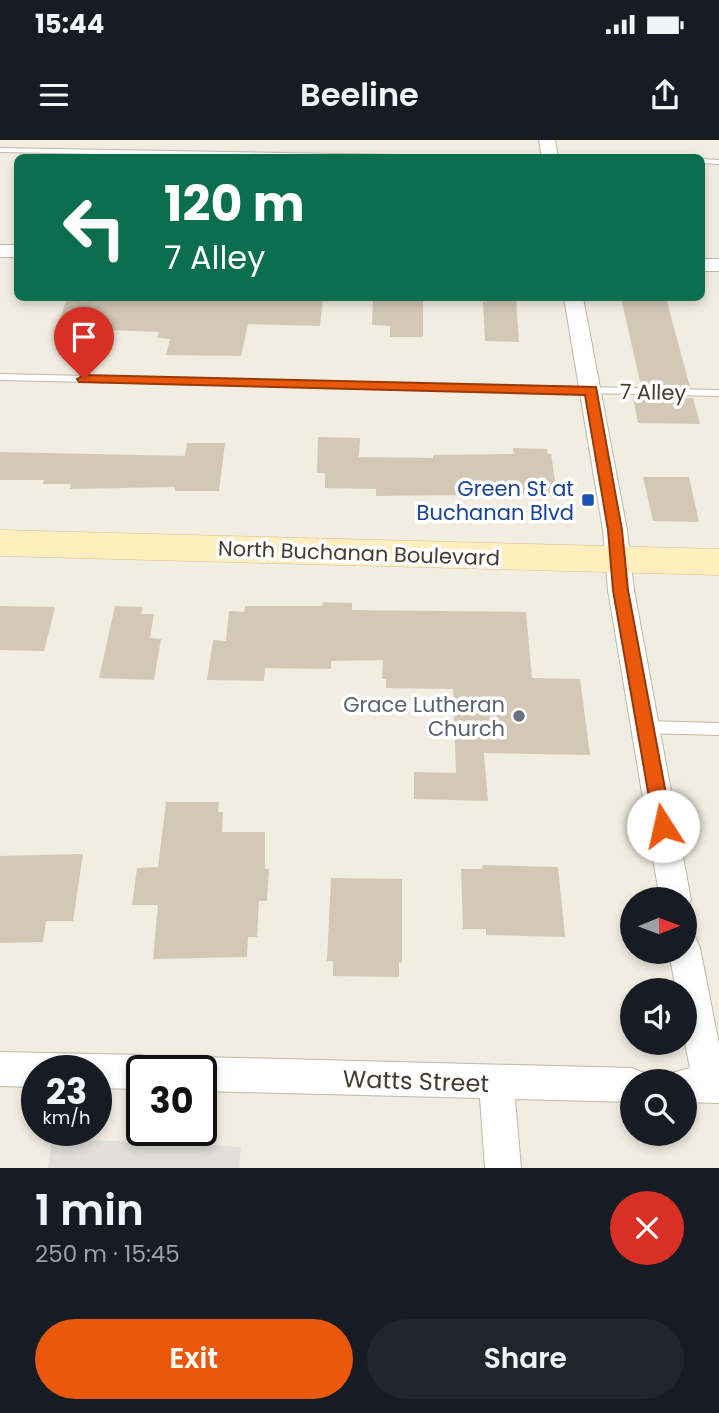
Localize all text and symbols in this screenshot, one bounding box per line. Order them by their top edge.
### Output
text: 15:44 [35,6,104,42]
text: Beeline [300,72,419,117]
icon: menu [35,76,73,114]
icon: share [646,76,684,114]
text: 120 m [164,170,305,238]
icon: left [49,182,140,273]
text: 7 Alley [164,235,265,280]
pin [54,307,114,379]
icon: arrive [65,318,103,356]
street label: 7 Alley [620,377,687,407]
place label: Green St at Buchanan Blvd [417,474,574,527]
marker: Green St at Buchanan Blvd [580,492,596,508]
street label: North Buchanan Boulevard [218,534,500,572]
place label: Grace Lutheran Church [343,690,505,743]
marker: Grace Lutheran Church [511,708,527,724]
position arrow [626,789,700,863]
north arrow [620,887,696,964]
map controls [620,887,697,1146]
button: sound [620,978,697,1055]
speed limit sign: 30 [126,1055,217,1146]
street label: Watts Street [342,1062,490,1100]
text: 23 [46,1067,87,1116]
button: search [620,1069,697,1146]
text: km/h [43,1105,90,1130]
text: 1 min [35,1181,144,1240]
button: close [610,1191,684,1265]
text: 250 m · 15:45 [35,1238,180,1270]
button: Exit [35,1319,353,1399]
button: Share [367,1319,684,1399]

